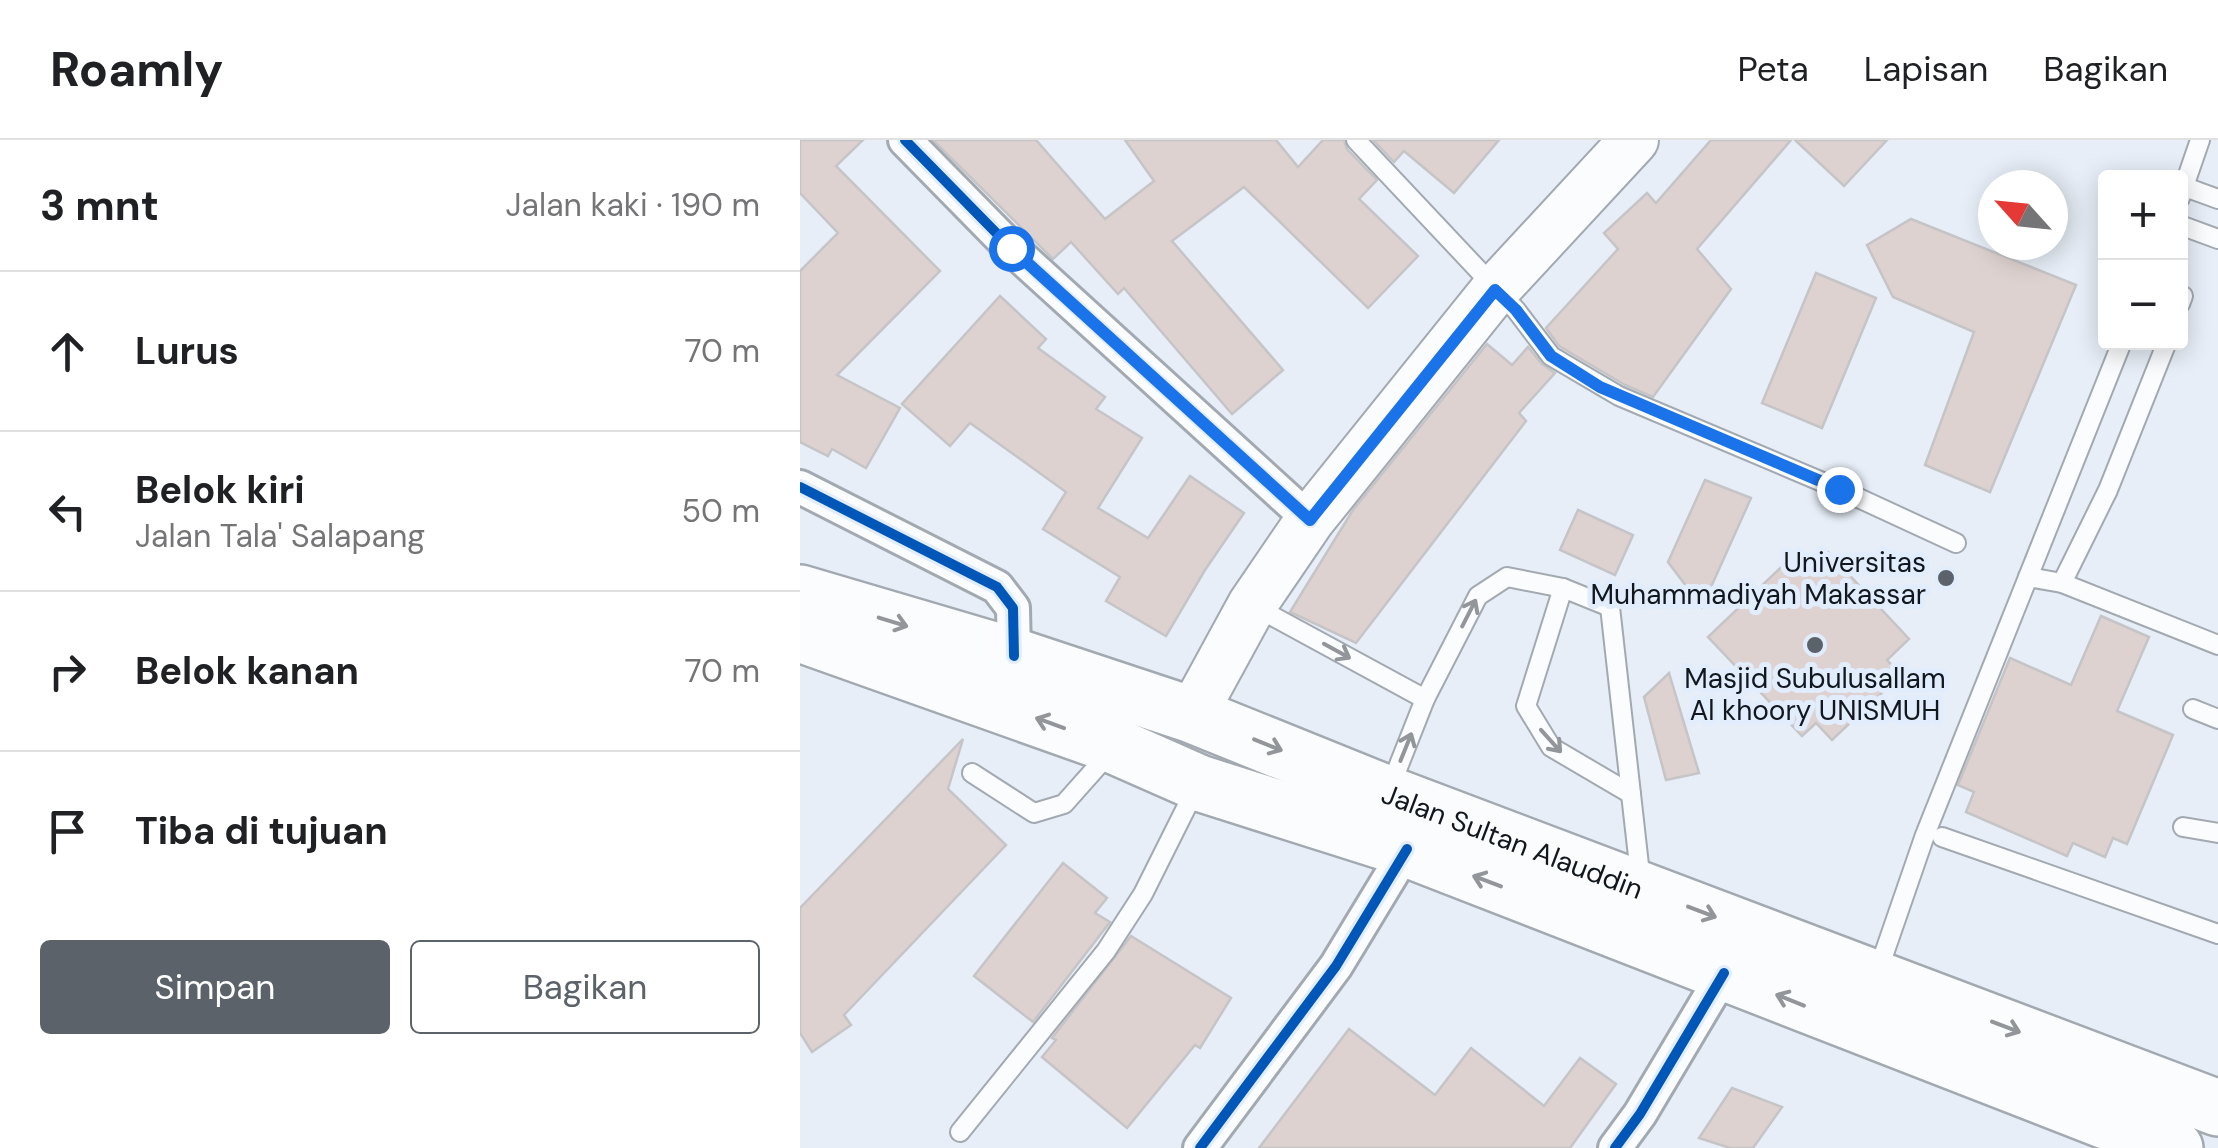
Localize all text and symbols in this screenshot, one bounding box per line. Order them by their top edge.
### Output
text: Roamly [50,38,223,101]
text: Peta [1737,46,1809,92]
text: Lapisan [1864,46,1988,92]
text: Bagikan [2043,46,2168,92]
north arrow [1978,170,2068,260]
map controls [2098,170,2188,350]
button: + [2098,170,2188,260]
text: 3 mnt [40,178,159,233]
text: Jalan kaki · 190 m [506,184,760,226]
route start [989,226,1035,272]
button: − [2098,260,2188,350]
icon: ahead [40,324,95,379]
text: Lurus [135,326,239,376]
text: 70 m [684,330,760,372]
text: Belok kiri [135,465,305,515]
route end [1817,467,1863,513]
icon: left [40,484,95,539]
text: 50 m [682,490,760,532]
text: Jalan Tala' Salapang [135,515,425,557]
place label: Universitas Muhammadiyah Makassar [1590,544,1926,613]
marker: Universitas Muhammadiyah Makassar [1935,567,1957,589]
one-way arrow [1460,598,1479,628]
one-way arrow [877,614,908,632]
marker: Masjid Subulusallam Al khoory UNISMUH [1804,634,1826,656]
one-way arrow [1322,642,1352,662]
icon: right [40,644,95,699]
text: Belok kanan [135,646,359,696]
text: 70 m [684,650,760,692]
place label: Masjid Subulusallam Al khoory UNISMUH [1684,660,1946,729]
one-way arrow [1036,713,1067,731]
one-way arrow [1540,728,1563,753]
one-way arrow [1399,732,1417,762]
one-way arrow [1252,738,1283,756]
street label: Jalan Sultan Alauddin [1377,775,1648,907]
icon: arrive [40,804,95,859]
text: Tiba di tujuan [135,806,388,856]
one-way arrow [1473,870,1503,888]
one-way arrow [1687,904,1717,922]
button: Simpan [40,940,390,1034]
button: Bagikan [410,940,760,1034]
one-way arrow [1775,989,1805,1007]
one-way arrow [1990,1019,2021,1037]

